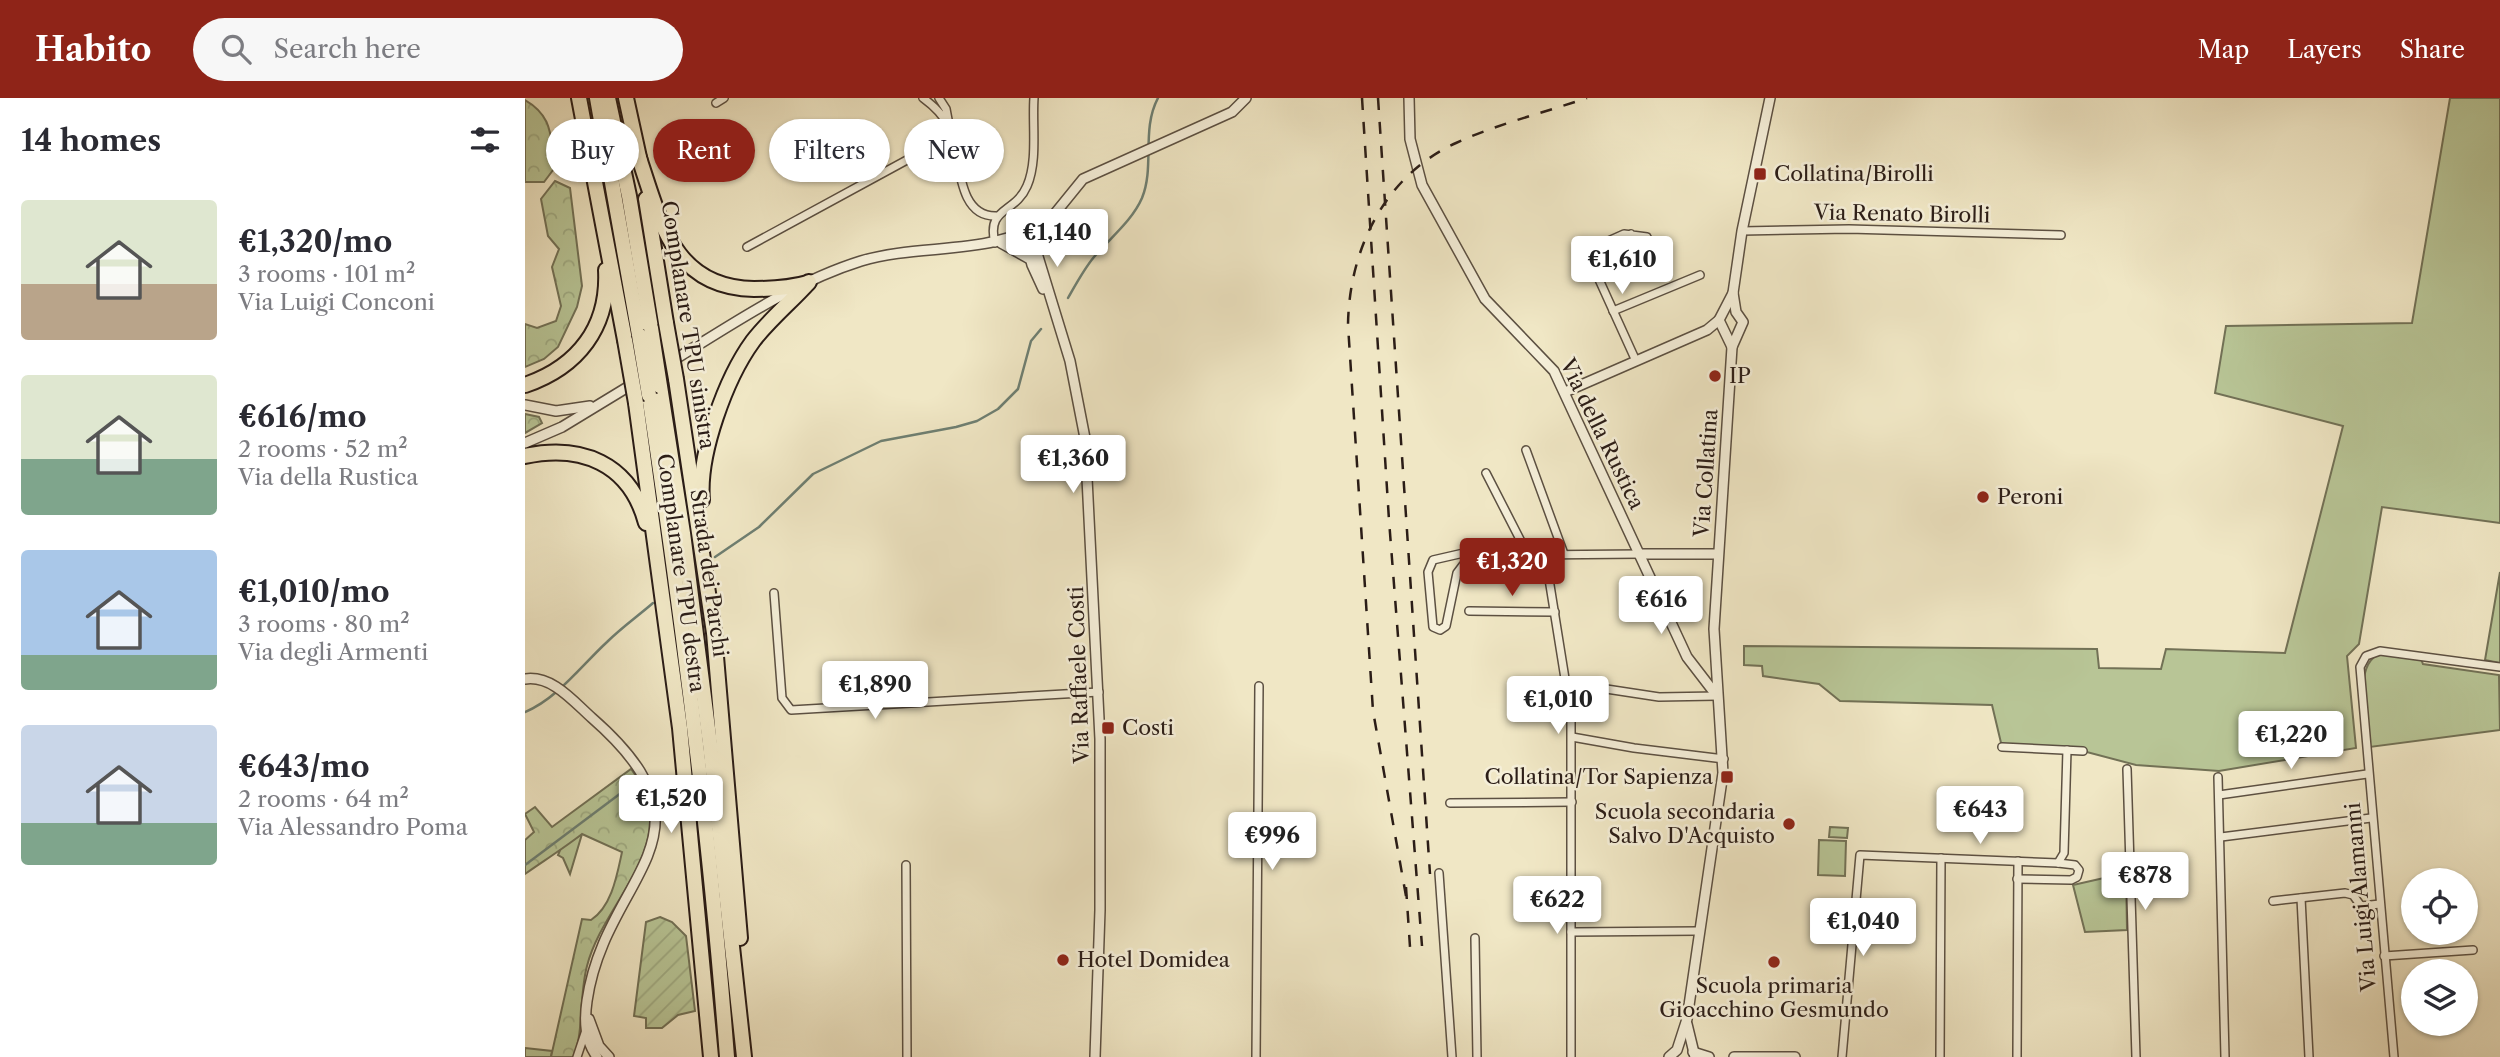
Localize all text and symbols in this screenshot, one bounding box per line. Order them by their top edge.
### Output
search box [193,18,683,81]
text: Habito [35,29,151,70]
icon: search [217,30,255,68]
text: Search here [273,33,421,65]
text: Map [2198,35,2249,64]
text: Layers [2287,35,2362,64]
text: Share [2400,35,2465,64]
chip: Buy [546,119,639,182]
chip: Rent [653,119,755,182]
chip: Filters [769,119,890,182]
chip: New [904,119,1004,182]
icon: filters [466,121,504,159]
text: 14 homes [21,122,161,159]
place label: Collatina/Birolli [1774,161,1934,186]
marker: Collatina/Birolli [1752,166,1768,182]
street label: Complanare TPU sinistra [656,199,721,452]
street label: Via Renato Birolli [1813,199,1990,228]
pin: €1,140 [1000,209,1114,269]
text: €1,140 [1022,218,1092,246]
text: €1,320/mo [238,223,392,260]
icon: home [77,228,161,312]
pin: €1,610 [1565,236,1679,296]
text: €1,610 [1587,245,1657,273]
text: 3 rooms · 101 m² [238,260,415,288]
text: Via Luigi Conconi [238,288,435,316]
street label: Via della Rustica [1555,353,1650,514]
place label: IP [1729,363,1751,388]
marker: IP [1707,368,1723,384]
text: €616/mo [238,398,367,435]
icon: home [77,403,161,487]
street label: Via Collatina [1688,407,1723,539]
text: 2 rooms · 52 m² [238,435,408,463]
pin: €1,360 [1016,436,1130,495]
text: €1,360 [1037,444,1109,472]
street label: Complanare TPU destra [652,452,711,695]
text: Via della Rustica [238,463,418,491]
place label: Peroni [1997,484,2063,509]
street label: Strada dei Parchi [685,487,734,659]
marker: Peroni [1975,489,1991,505]
pin: €1,320 [1455,538,1569,598]
text: €1,320 [1476,547,1548,575]
text: €1,010/mo [238,573,390,610]
pin: €616 [1620,576,1702,636]
icon: home [77,578,161,662]
text: €616 [1635,585,1687,613]
street label: Via Raffaele Costi [1063,586,1094,765]
text: 3 rooms · 80 m² [238,610,410,638]
text: Via degli Armenti [238,638,428,666]
pin: €1,890 [818,662,932,721]
text: €1,890 [838,670,912,698]
pin: €1,010 [1501,676,1615,736]
text: €1,010 [1523,685,1593,713]
pin: €1,220 [2234,712,2348,771]
place label: Costi [1122,715,1174,740]
marker: Costi [1100,720,1116,736]
text: €1,220 [2254,720,2328,748]
text: €643/mo [238,748,370,785]
icon: home [77,753,161,837]
place label: Collatina/Tor Sapienza [1484,764,1714,789]
marker: Collatina/Tor Sapienza [1719,769,1735,785]
pin: €1,520 [614,776,728,835]
text: €1,520 [635,784,707,812]
text: 2 rooms · 64 m² [238,785,409,813]
pin: €643 [1939,786,2021,846]
text: €643 [1953,795,2008,823]
place label: Scuola secondaria Salvo D'Acquisto [1595,799,1776,848]
street label: Via Luigi Alamanni [2340,802,2381,993]
pin: €996 [1231,812,1313,872]
text: Via Alessandro Poma [238,813,468,841]
marker: Scuola secondaria Salvo D'Acquisto [1781,816,1797,832]
text: €996 [1244,821,1300,849]
pin: €878 [2104,852,2186,912]
text: €878 [2118,861,2172,889]
map controls [2401,868,2478,1036]
button: locate [2401,868,2478,945]
pin: €622 [1516,876,1598,936]
text: €622 [1529,885,1585,913]
pin: €1,040 [1806,898,1920,958]
text: €1,040 [1826,907,1900,935]
place label: Hotel Domidea [1077,947,1231,972]
marker: Hotel Domidea [1055,952,1071,968]
marker: Scuola primaria Gioacchino Gesmundo [1766,954,1782,970]
button: layers [2401,959,2478,1036]
place label: Scuola primaria Gioacchino Gesmundo [1659,973,1889,1022]

